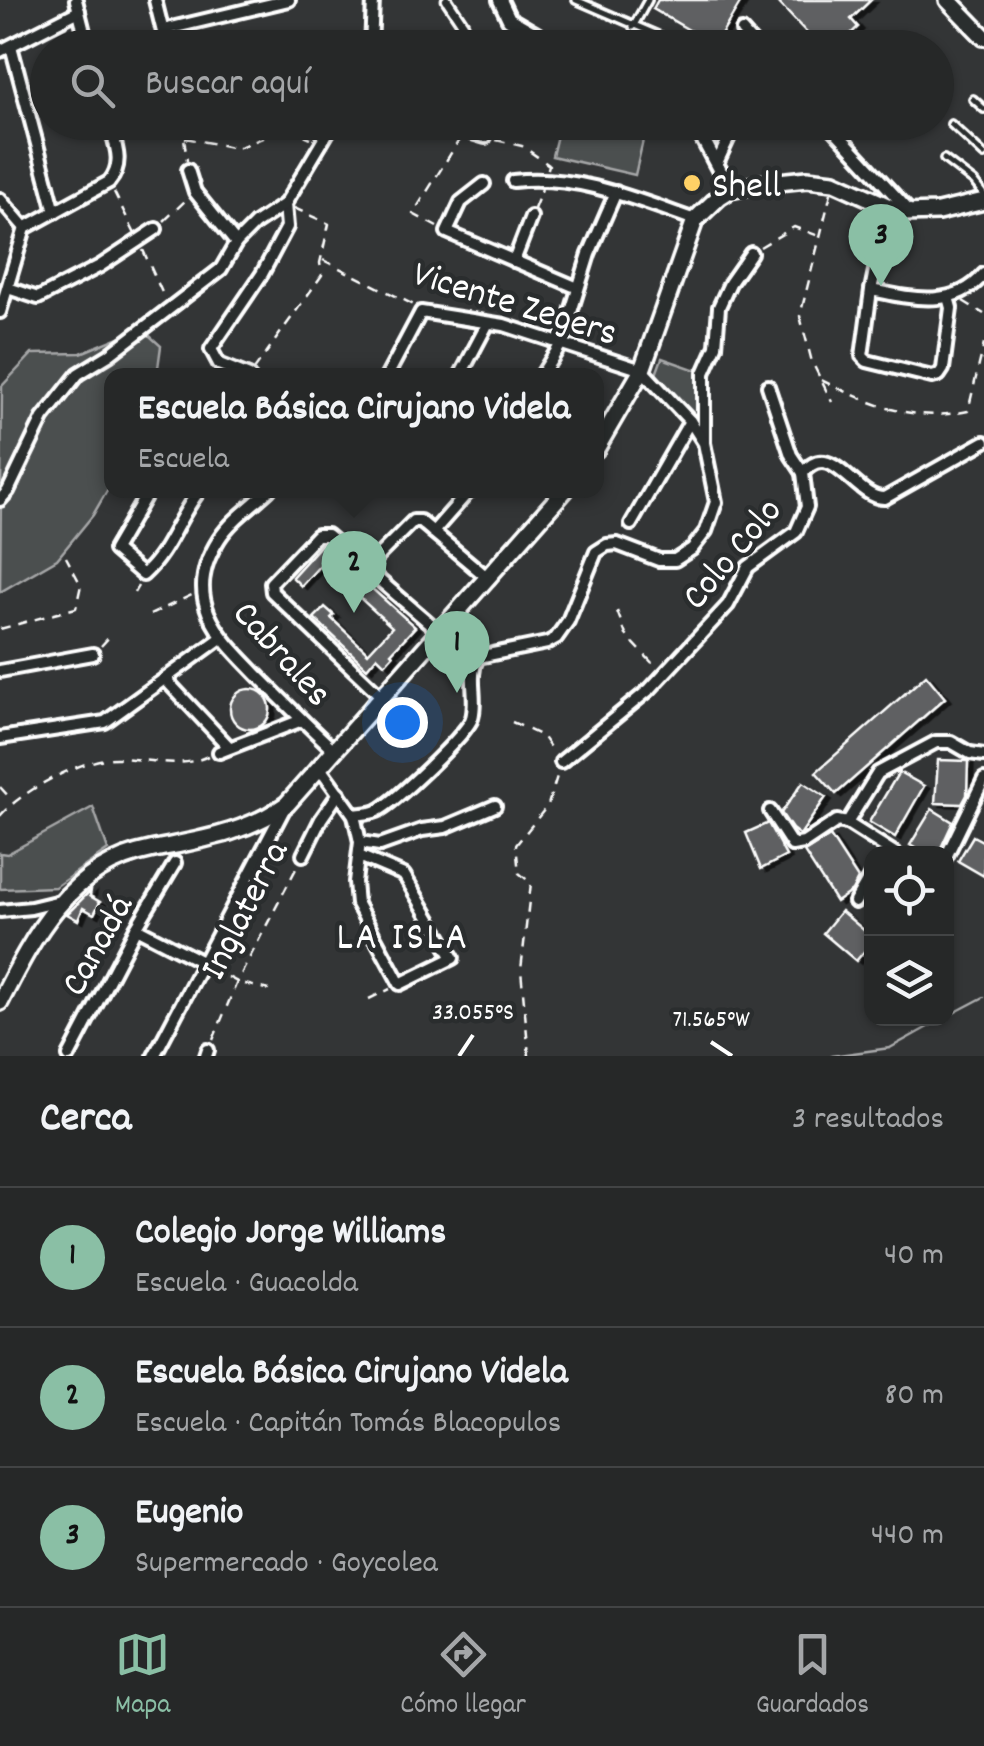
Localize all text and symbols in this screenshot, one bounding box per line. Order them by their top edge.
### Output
search box [30,30,954,140]
icon: search [65,58,120,113]
text: Buscar aquí [145,58,309,113]
place label: Shell [712,161,781,216]
marker: Shell [681,172,703,194]
pin: 3 [848,204,914,286]
street label: Vicente Zegers [405,249,623,363]
popup [104,368,604,498]
text: Escuela Básica Cirujano Videla [138,383,570,438]
text: Escuela [138,438,229,484]
street label: Colo Colo [671,487,798,624]
pin: 2 [322,530,386,613]
street label: Cabrales [217,590,343,721]
pin: 1 [424,610,490,693]
your location [377,697,428,748]
street label: Inglaterra [188,831,306,991]
map controls [864,846,954,1026]
button: locate [864,846,954,936]
street label: Canadá [49,886,150,1008]
district label: LA ISLA [336,912,470,969]
button: layers [864,936,954,1026]
text: 33.055°S [432,996,514,1032]
text: 71.565°W [673,1003,750,1039]
text: Cerca [40,1091,131,1151]
text: 3 resultados [792,1098,944,1144]
text: Colegio Jorge Williams [135,1207,446,1262]
text: 1 [69,1234,76,1280]
text: 40 m [884,1234,944,1280]
text: Escuela · Guacolda [135,1262,358,1308]
text: Escuela Básica Cirujano Videla [135,1347,568,1402]
text: 2 [66,1374,79,1420]
text: 80 m [884,1374,944,1420]
text: Escuela · Capitán Tomás Blacopulos [135,1402,561,1448]
text: Eugenio [135,1487,243,1542]
text: 3 [65,1514,80,1560]
text: 440 m [871,1514,944,1560]
text: Supermercado · Goycolea [135,1542,438,1588]
tab: Mapa [115,1627,170,1727]
tab: Cómo llegar [400,1627,526,1727]
tab: Guardados [756,1627,869,1727]

